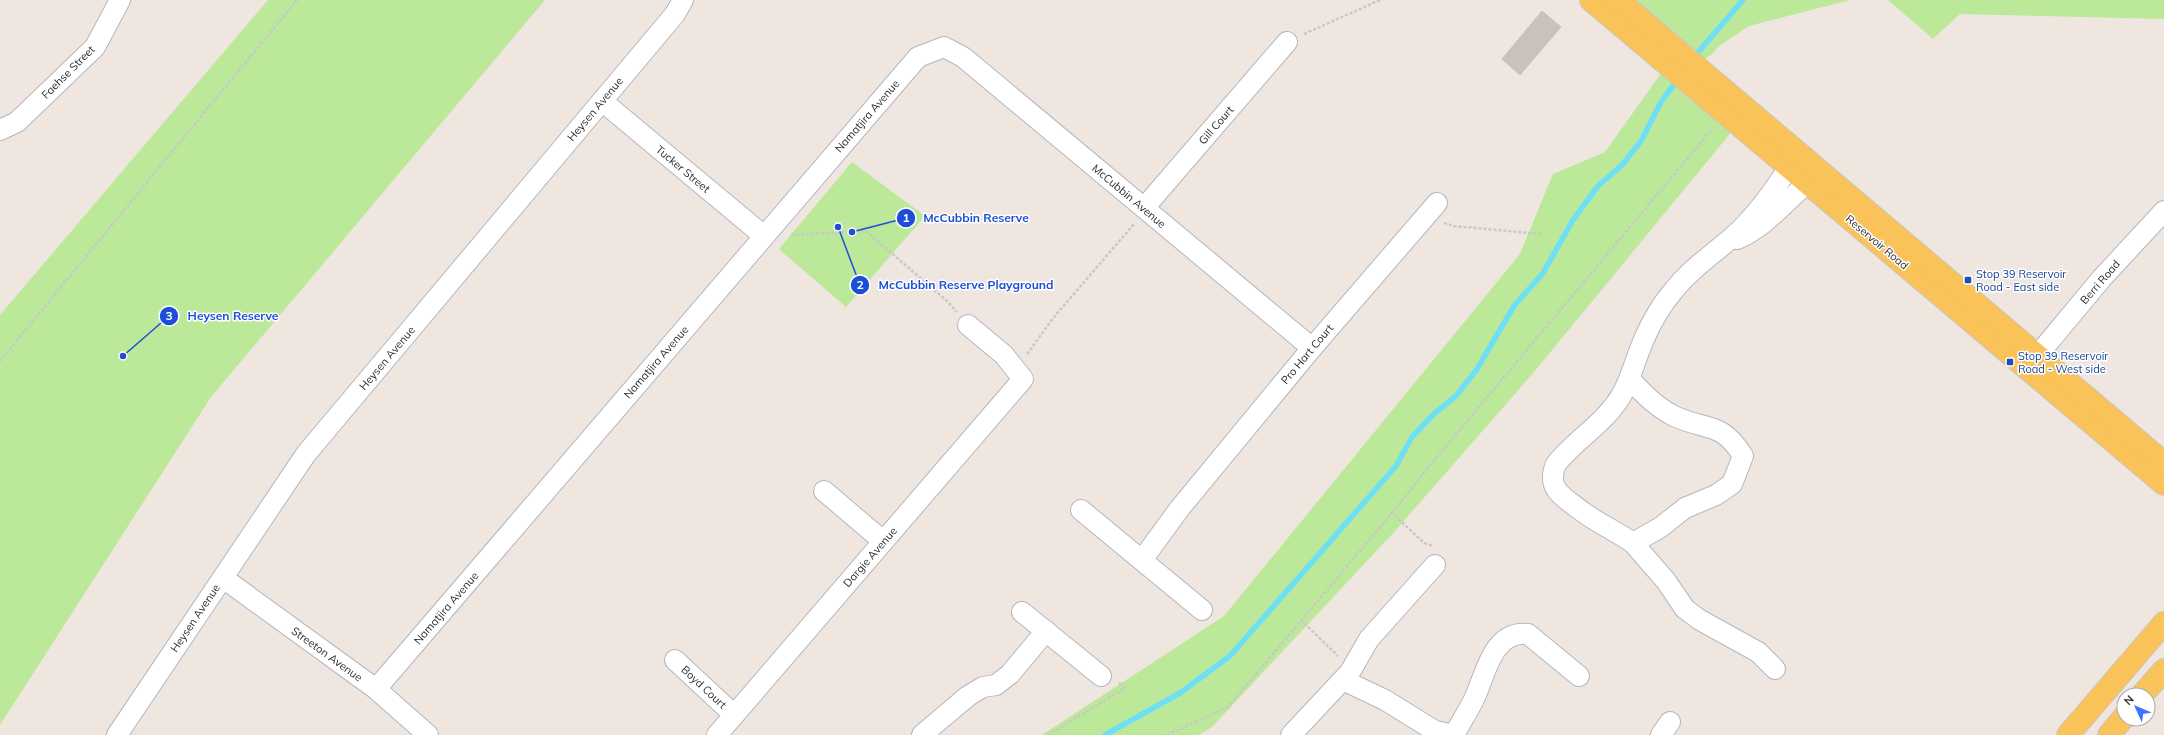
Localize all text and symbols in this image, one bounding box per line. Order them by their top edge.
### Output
street label: Faehse Street [38,42,98,102]
street label: Heysen Avenue [564,74,626,144]
street label: Namatjira Avenue [832,77,902,155]
street label: Gill Court [1195,103,1237,147]
street label: Tucker Street [653,142,713,196]
street label: McCubbin Avenue [1089,161,1169,231]
callout: McCubbin Reserve [896,206,1037,230]
text: 1 [902,210,910,225]
text: McCubbin Reserve [923,210,1029,225]
street label: Reservoir Road [1843,212,1911,272]
street label: Berri Road [2077,257,2123,307]
place label: Stop 39 Reservoir Road - East side [1976,267,2066,294]
callout: McCubbin Reserve Playground [850,273,1061,297]
marker: Stop 39 Reservoir Road - East side [1963,275,1973,285]
text: 2 [856,277,864,292]
text: McCubbin Reserve Playground [879,277,1053,292]
callout: Heysen Reserve [159,304,286,328]
text: 3 [165,308,173,323]
text: Heysen Reserve [188,308,279,323]
street label: Pro Hart Court [1278,321,1336,387]
street label: Heysen Avenue [356,323,418,393]
street label: Namatjira Avenue [621,323,691,401]
place label: Stop 39 Reservoir Road - West side [2018,349,2108,376]
marker: Stop 39 Reservoir Road - West side [2005,357,2015,367]
street label: Dargie Avenue [840,524,900,590]
street label: Namatjira Avenue [411,569,481,647]
street label: Heysen Avenue [167,581,223,655]
street label: Streeton Avenue [289,624,365,684]
street label: Boyd Court [678,663,730,712]
north arrow [2116,687,2156,727]
text: N [2121,692,2137,708]

